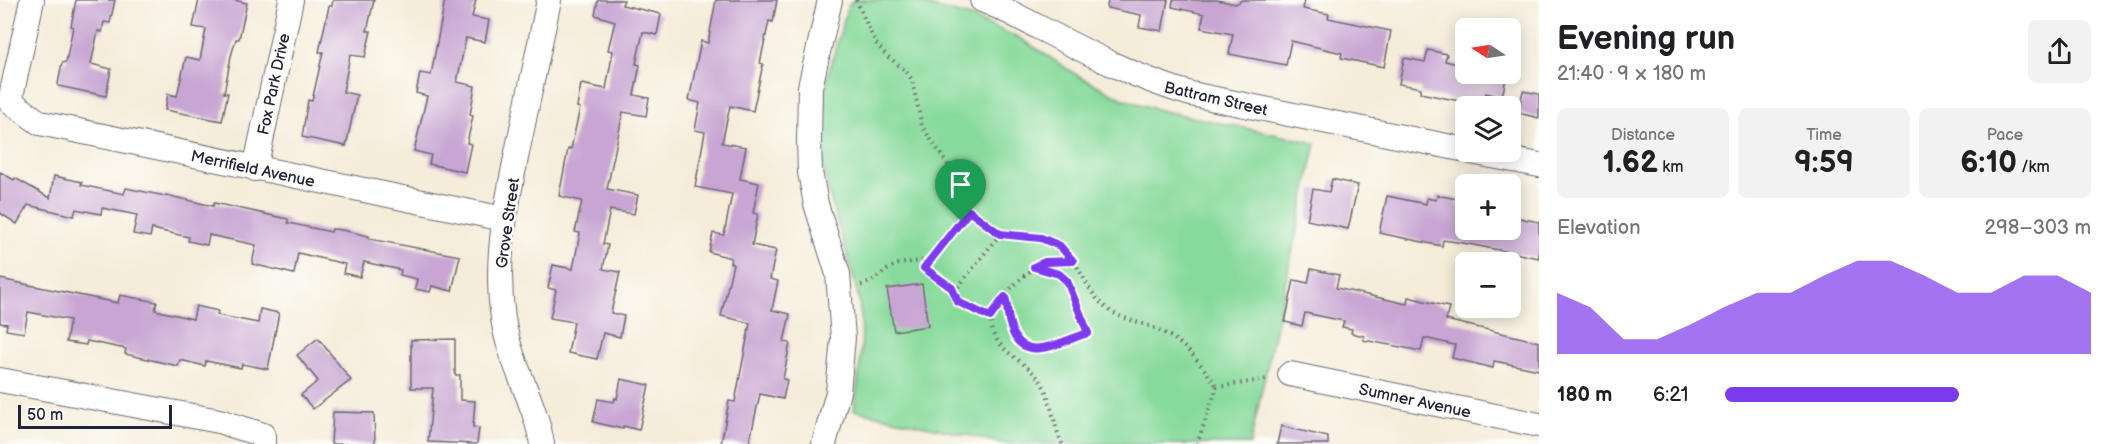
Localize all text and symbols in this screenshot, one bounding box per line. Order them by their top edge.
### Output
north arrow [1455,18,1521,84]
map controls [1455,18,1521,318]
text: Evening run [1557,19,1735,59]
button: share [2028,20,2091,83]
street label: Fox Park Drive [254,31,295,137]
text: 21:40 · 9 × 180 m [1557,62,1706,86]
street label: Battram Street [1162,78,1269,121]
button: layers [1455,96,1521,162]
text: Distance [1611,126,1675,145]
text: Time [1806,126,1842,145]
text: Pace [1987,126,2023,145]
text: 1.62 [1603,145,1658,181]
text: 9:59 [1794,145,1854,181]
text: 6:10 [1960,145,2017,181]
street label: Merrifield Avenue [189,147,317,192]
text: km [1658,158,1683,177]
text: /km [2017,158,2050,177]
pin [935,159,986,221]
icon: arrive [944,168,977,201]
button: + [1455,174,1521,240]
street label: Grove Street [493,177,524,270]
text: Elevation [1557,216,1640,240]
text: 298–303 m [1985,216,2091,240]
button: − [1455,252,1521,318]
street label: Sumner Avenue [1357,380,1473,423]
text: 180 m [1557,383,1612,407]
text: 6:21 [1653,383,1689,407]
scale bar [18,402,172,430]
text: 50 m [27,406,63,425]

